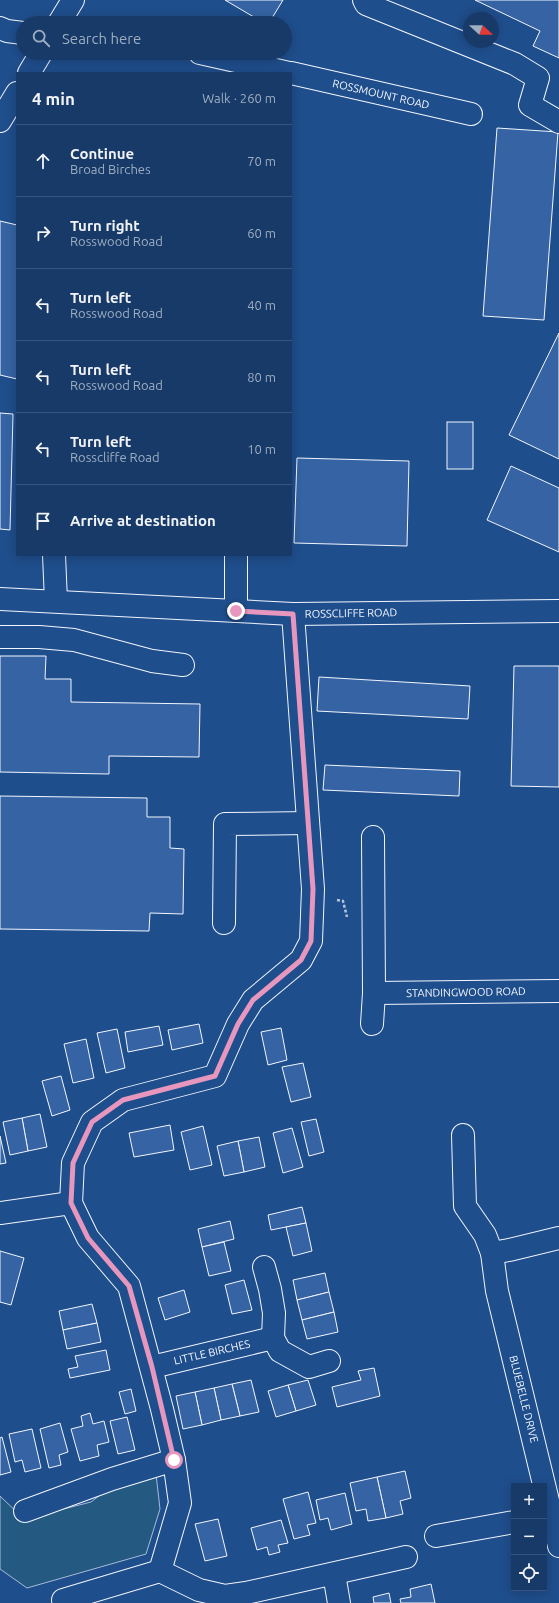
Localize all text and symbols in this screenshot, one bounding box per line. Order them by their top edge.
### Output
north arrow [463,12,499,48]
search box [16,16,292,60]
icon: search [30,27,52,49]
text: Search here [62,30,141,47]
street label: ROSSMOUNT ROAD [331,77,431,111]
text: 4 min [32,89,75,108]
text: Walk · 260 m [202,91,276,105]
text: Continue [70,145,134,162]
icon: ahead [32,150,54,172]
text: 70 m [247,154,276,168]
text: Broad Birches [70,162,151,176]
text: Turn right [70,217,140,234]
icon: right [32,222,54,244]
text: 60 m [247,226,276,240]
text: Rosswood Road [70,234,163,248]
text: Turn left [70,289,131,306]
icon: left [32,294,54,316]
text: 40 m [247,298,276,312]
text: Rosswood Road [70,306,163,320]
text: Turn left [70,361,131,378]
icon: left [32,366,54,388]
text: 80 m [247,370,276,384]
text: Rosswood Road [70,378,163,392]
text: Turn left [70,433,131,450]
icon: left [32,438,54,460]
text: 10 m [247,442,276,456]
text: Rosscliffe Road [70,450,160,464]
icon: arrive [32,510,54,532]
text: Arrive at destination [70,512,216,529]
route end [227,602,245,620]
street label: ROSSCLIFFE ROAD [305,606,398,620]
street label: STANDINGWOOD ROAD [406,985,526,999]
street label: LITTLE BIRCHES [173,1337,252,1367]
street label: BLUEBELLE DRIVE [507,1354,541,1444]
route start [165,1451,183,1469]
map controls [511,1483,547,1591]
button: + [511,1483,547,1519]
button: − [511,1519,547,1555]
button: locate [511,1555,547,1591]

